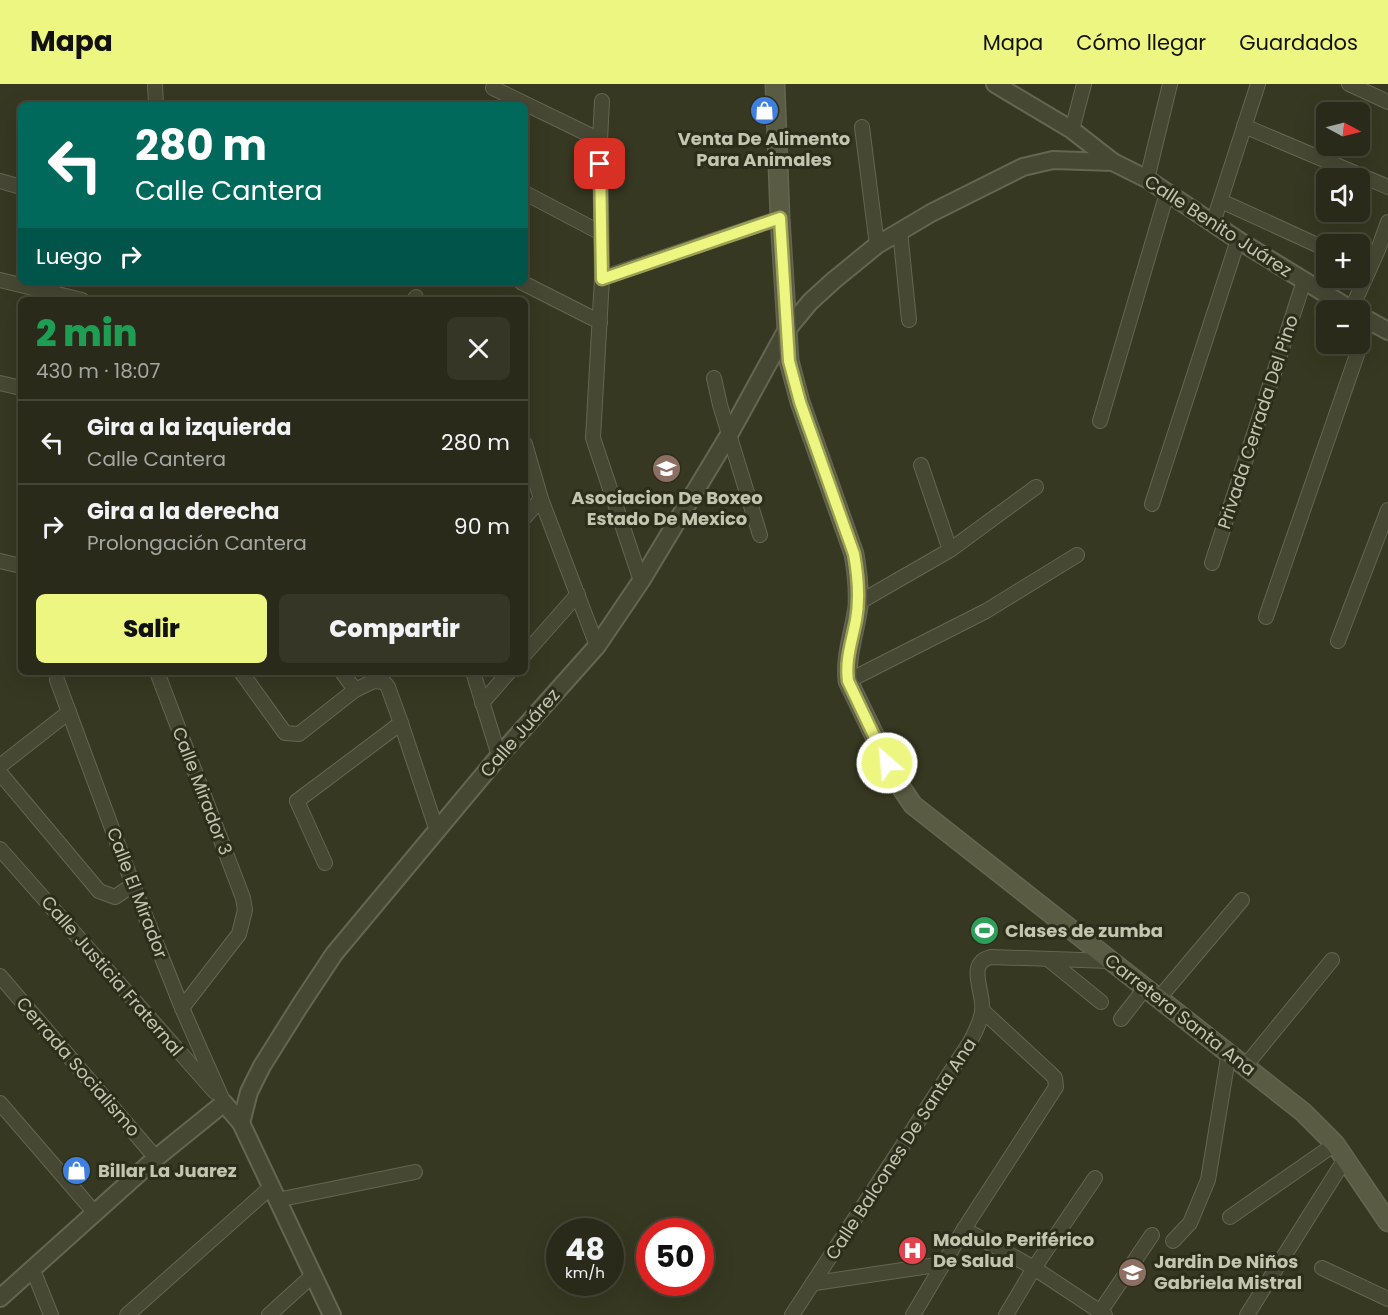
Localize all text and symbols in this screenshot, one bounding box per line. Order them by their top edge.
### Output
text: Mapa [30,22,113,61]
text: Mapa [983,28,1043,57]
text: Cómo llegar [1076,28,1206,57]
text: Guardados [1239,28,1358,57]
shop icon: Venta De Alimento Para Animales [748,94,780,126]
north arrow [1316,102,1370,156]
map controls [1316,102,1370,354]
text: 280 m [135,116,267,175]
icon: left [36,126,114,204]
place label: Venta De Alimento Para Animales [678,126,850,172]
pin [574,138,625,189]
icon: arrive [583,147,616,180]
street label: Calle Benito Juárez [1140,168,1297,283]
button: sound [1316,168,1370,222]
text: Calle Cantera [135,172,323,209]
button: + [1316,234,1370,288]
icon: right [114,240,147,273]
text: Luego [36,241,102,272]
button: − [1316,300,1370,354]
text: 2 min [36,308,138,359]
street label: Privada Cerrada Del Pino [1211,312,1304,532]
button: close [447,317,510,380]
text: 430 m · 18:07 [36,357,161,385]
text: Gira a la izquierda [87,412,291,443]
icon: left [36,426,69,459]
text: 280 m [441,427,510,458]
text: Calle Cantera [87,445,226,473]
school or university icon: Asociacion De Boxeo Estado De Mexico [651,453,683,485]
place label: Asociacion De Boxeo Estado De Mexico [571,485,763,531]
text: Gira a la derecha [87,496,280,527]
icon: right [36,510,69,543]
text: 90 m [454,511,510,542]
text: Prolongación Cantera [87,529,307,557]
button: Salir [36,594,267,663]
button: Compartir [279,594,510,663]
street label: Calle Juárez [474,683,565,782]
street label: Calle Mirador 3 [167,723,238,859]
position arrow [855,731,919,795]
street label: Calle El Mirador [101,824,174,962]
street label: Calle Justicia Fraternal [36,890,189,1061]
sports icon: Clases de zumba [968,915,1000,947]
place label: Clases de zumba [1005,918,1163,943]
street label: Carretera Santa Ana [1099,948,1261,1082]
street label: Cerrada Socialismo [11,991,146,1142]
street label: Calle Balcones De Santa Ana [819,1033,982,1265]
shop icon: Billar La Juarez [61,1155,93,1187]
place label: Billar La Juarez [98,1158,237,1183]
speed limit sign: 50 [636,1218,714,1296]
place label: Modulo Periférico De Salud [933,1227,1094,1273]
text: 48 [565,1228,605,1271]
hospital icon: Modulo Periférico De Salud [896,1234,928,1266]
place label: Jardin De Niños Gabriela Mistral [1154,1249,1302,1295]
school or university icon: Jardin De Niños Gabriela Mistral [1117,1256,1149,1288]
text: km/h [565,1262,605,1283]

